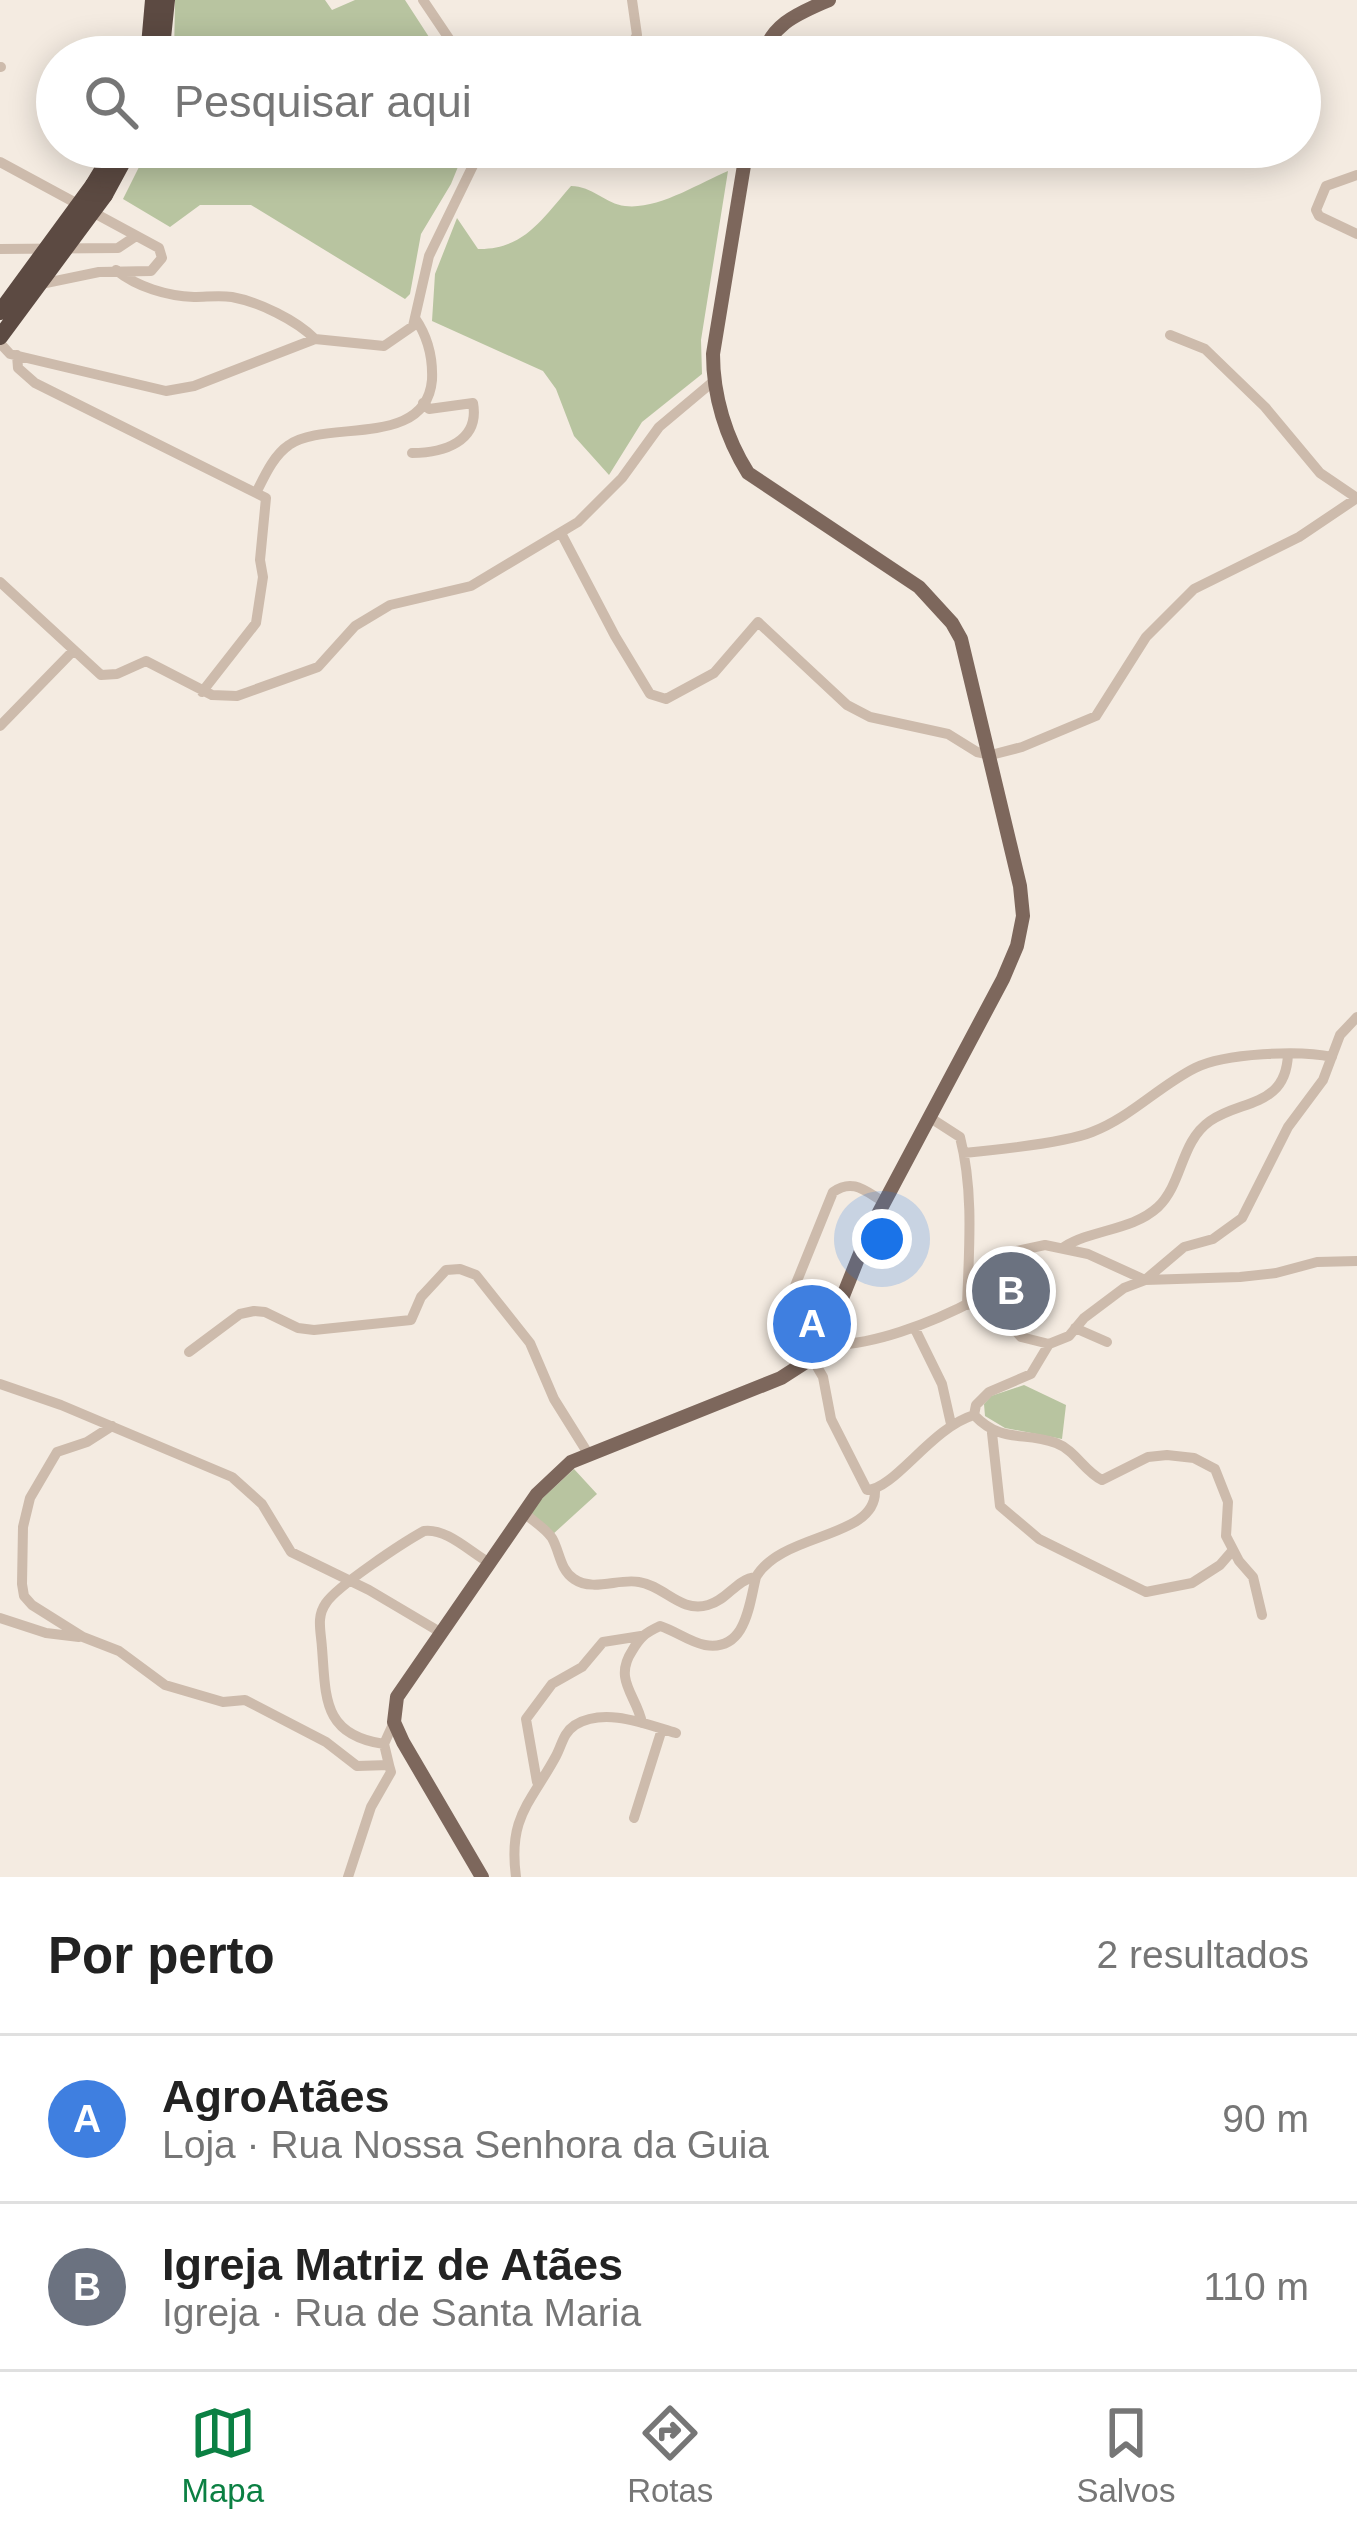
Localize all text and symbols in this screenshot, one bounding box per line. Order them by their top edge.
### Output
search box [36,36,1321,168]
icon: search [78,69,144,135]
text: Pesquisar aqui [174,76,472,127]
your location [852,1209,912,1269]
pin: B [972,1246,1050,1336]
pin: A [773,1279,851,1369]
text: Por perto [48,1927,275,1984]
text: 2 resultados [1097,1933,1309,1976]
text: AgroAtães [162,2071,390,2122]
text: A [73,2097,101,2140]
text: 90 m [1222,2097,1309,2140]
text: Loja · Rua Nossa Senhora da Guia [162,2123,769,2166]
text: Igreja Matriz de Atães [162,2239,623,2290]
text: B [73,2265,101,2308]
text: 110 m [1204,2265,1309,2308]
text: Igreja · Rua de Santa Maria [162,2291,641,2334]
tab: Mapa [182,2400,264,2510]
tab: Rotas [627,2400,713,2510]
tab: Salvos [1076,2400,1175,2510]

